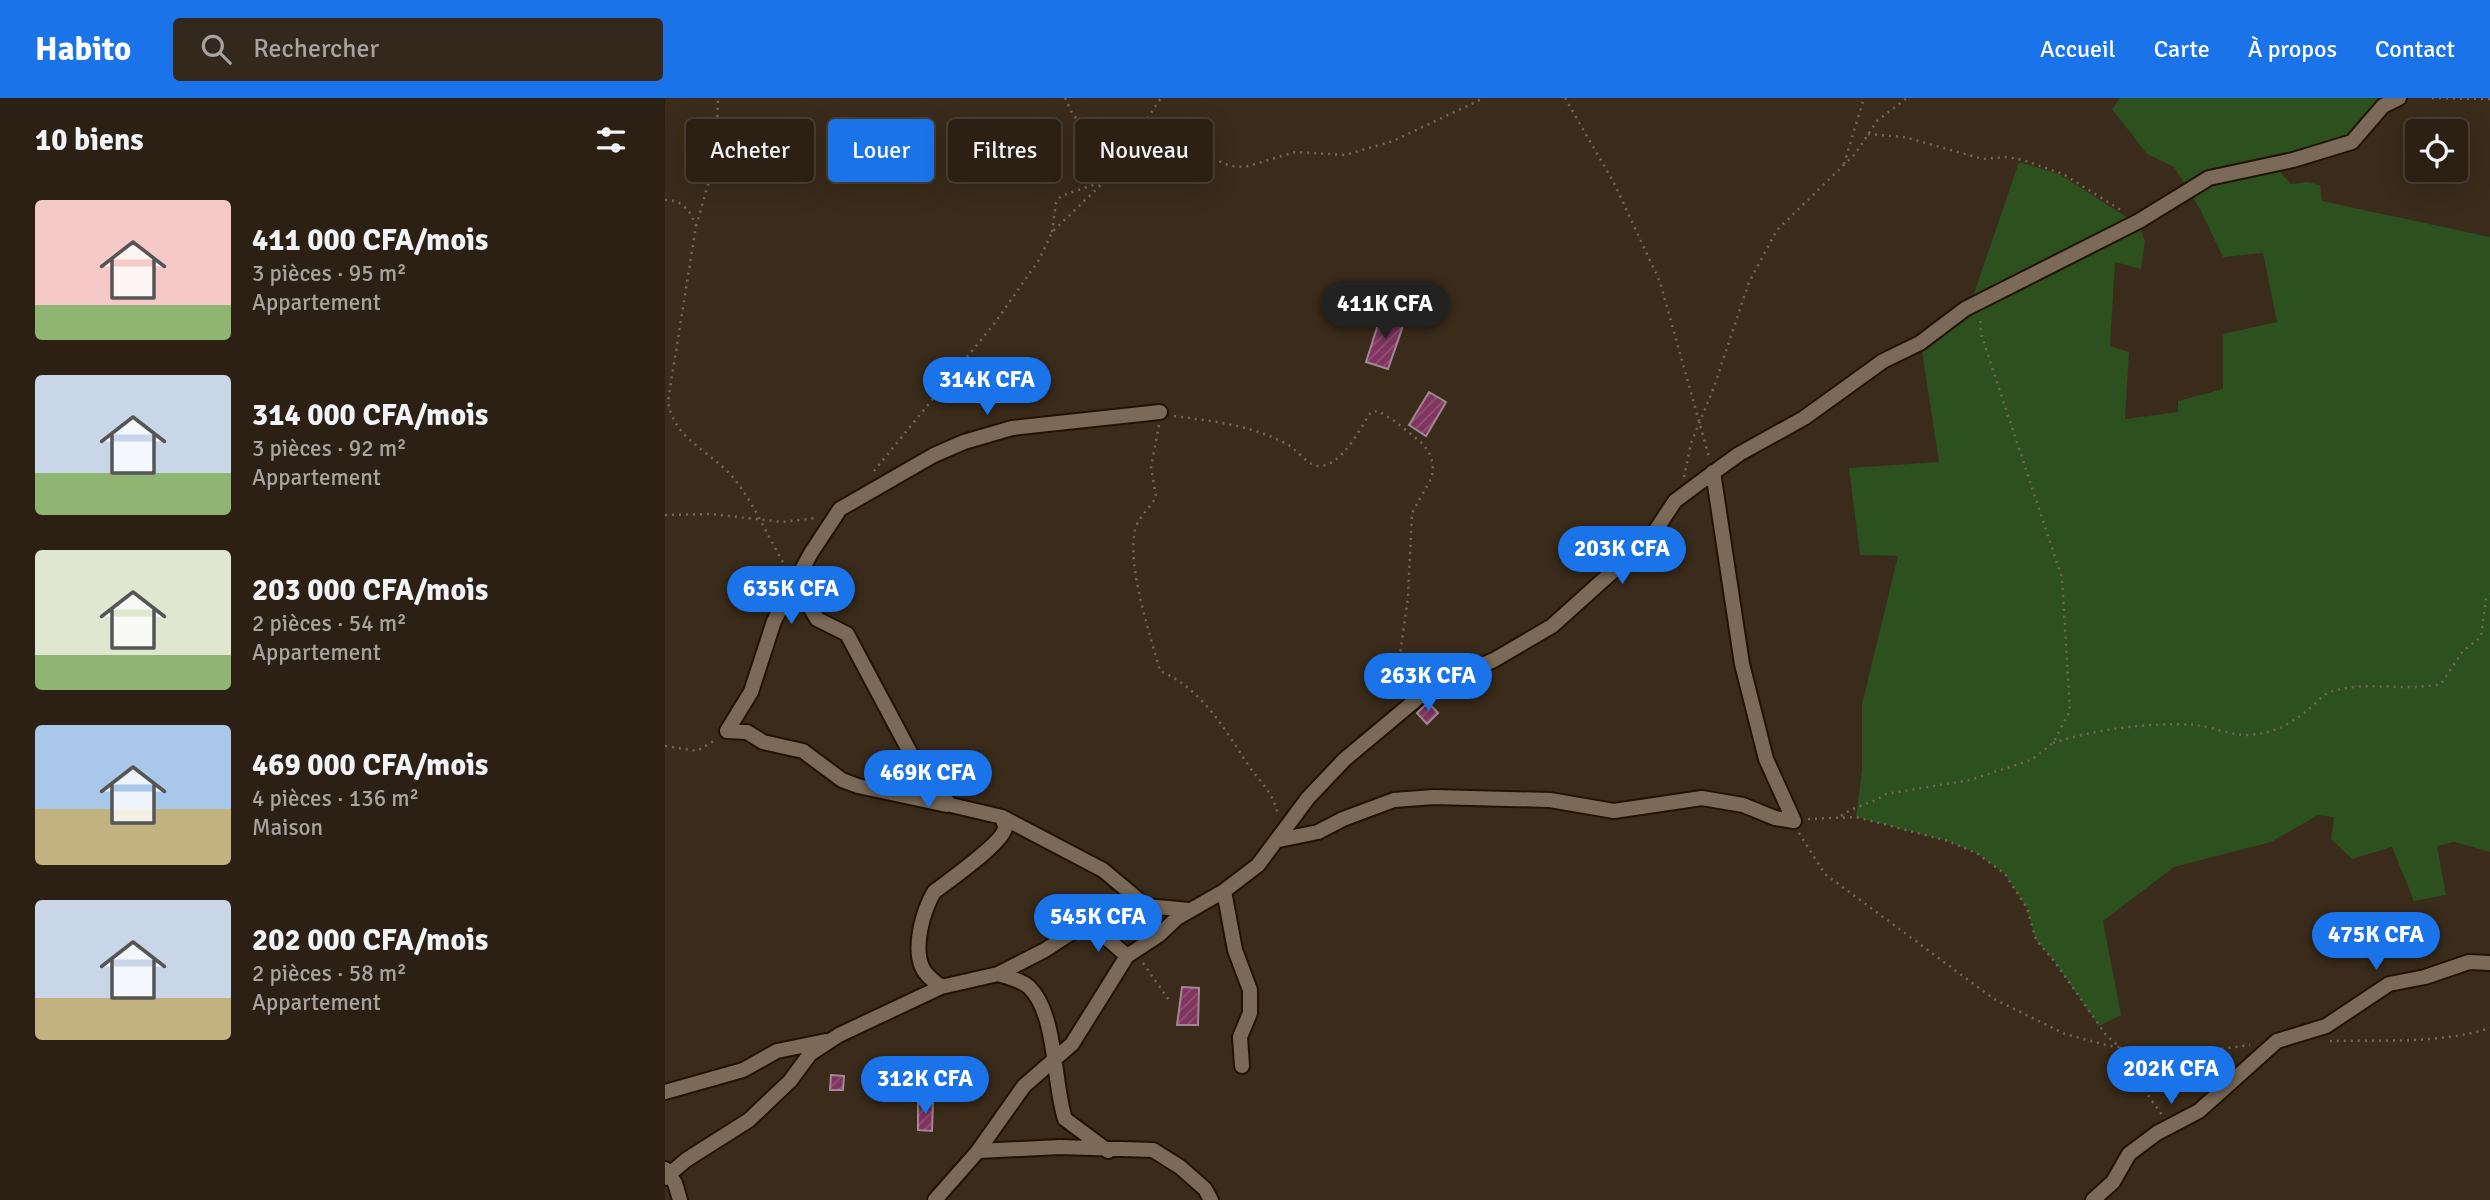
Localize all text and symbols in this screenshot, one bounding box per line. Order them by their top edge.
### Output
search box [173,18,663,81]
text: Habito [35,29,131,70]
icon: search [197,30,235,68]
text: Rechercher [253,33,379,65]
text: Accueil [2040,34,2116,64]
text: Carte [2154,34,2210,64]
text: À propos [2248,34,2337,64]
text: Contact [2375,34,2455,64]
chip: Acheter [686,119,814,182]
chip: Louer [828,119,934,182]
chip: Filtres [948,119,1061,182]
chip: Nouveau [1075,119,1213,182]
map controls [2405,119,2468,182]
button: locate [2405,119,2468,182]
icon: filters [592,121,630,159]
text: 10 biens [35,122,144,159]
text: 411 000 CFA/mois [252,222,488,259]
icon: home [91,228,175,312]
text: 3 pièces · 95 m² [252,259,407,288]
pin: 411K CFA [1313,282,1457,341]
text: Appartement [252,288,381,317]
text: 411K CFA [1337,289,1433,318]
pin: 314K CFA [915,358,1059,417]
text: 314K CFA [939,365,1035,394]
text: 314 000 CFA/mois [252,397,488,434]
icon: home [91,403,175,487]
text: 3 pièces · 92 m² [252,434,407,463]
text: Appartement [252,463,381,492]
pin: 203K CFA [1550,526,1694,586]
text: 203K CFA [1574,534,1670,563]
pin: 635K CFA [719,566,863,626]
text: 203 000 CFA/mois [252,572,488,609]
text: 635K CFA [743,574,839,603]
icon: home [91,578,175,662]
text: 2 pièces · 54 m² [252,609,407,638]
text: Appartement [252,638,381,667]
pin: 263K CFA [1356,654,1500,713]
text: 263K CFA [1380,661,1476,690]
text: 469 000 CFA/mois [252,747,488,784]
pin: 469K CFA [856,750,1000,810]
icon: home [91,753,175,837]
text: 469K CFA [880,758,976,787]
text: 4 pièces · 136 m² [252,784,419,813]
text: Maison [252,813,323,842]
pin: 545K CFA [1026,894,1170,954]
text: 545K CFA [1050,902,1146,931]
pin: 475K CFA [2304,912,2448,972]
text: 475K CFA [2328,920,2424,949]
text: 202 000 CFA/mois [252,922,488,959]
icon: home [91,928,175,1012]
text: 2 pièces · 58 m² [252,959,407,988]
text: Appartement [252,988,381,1017]
pin: 202K CFA [2099,1046,2243,1106]
text: 202K CFA [2123,1054,2219,1083]
pin: 312K CFA [853,1056,997,1116]
text: 312K CFA [877,1064,973,1093]

